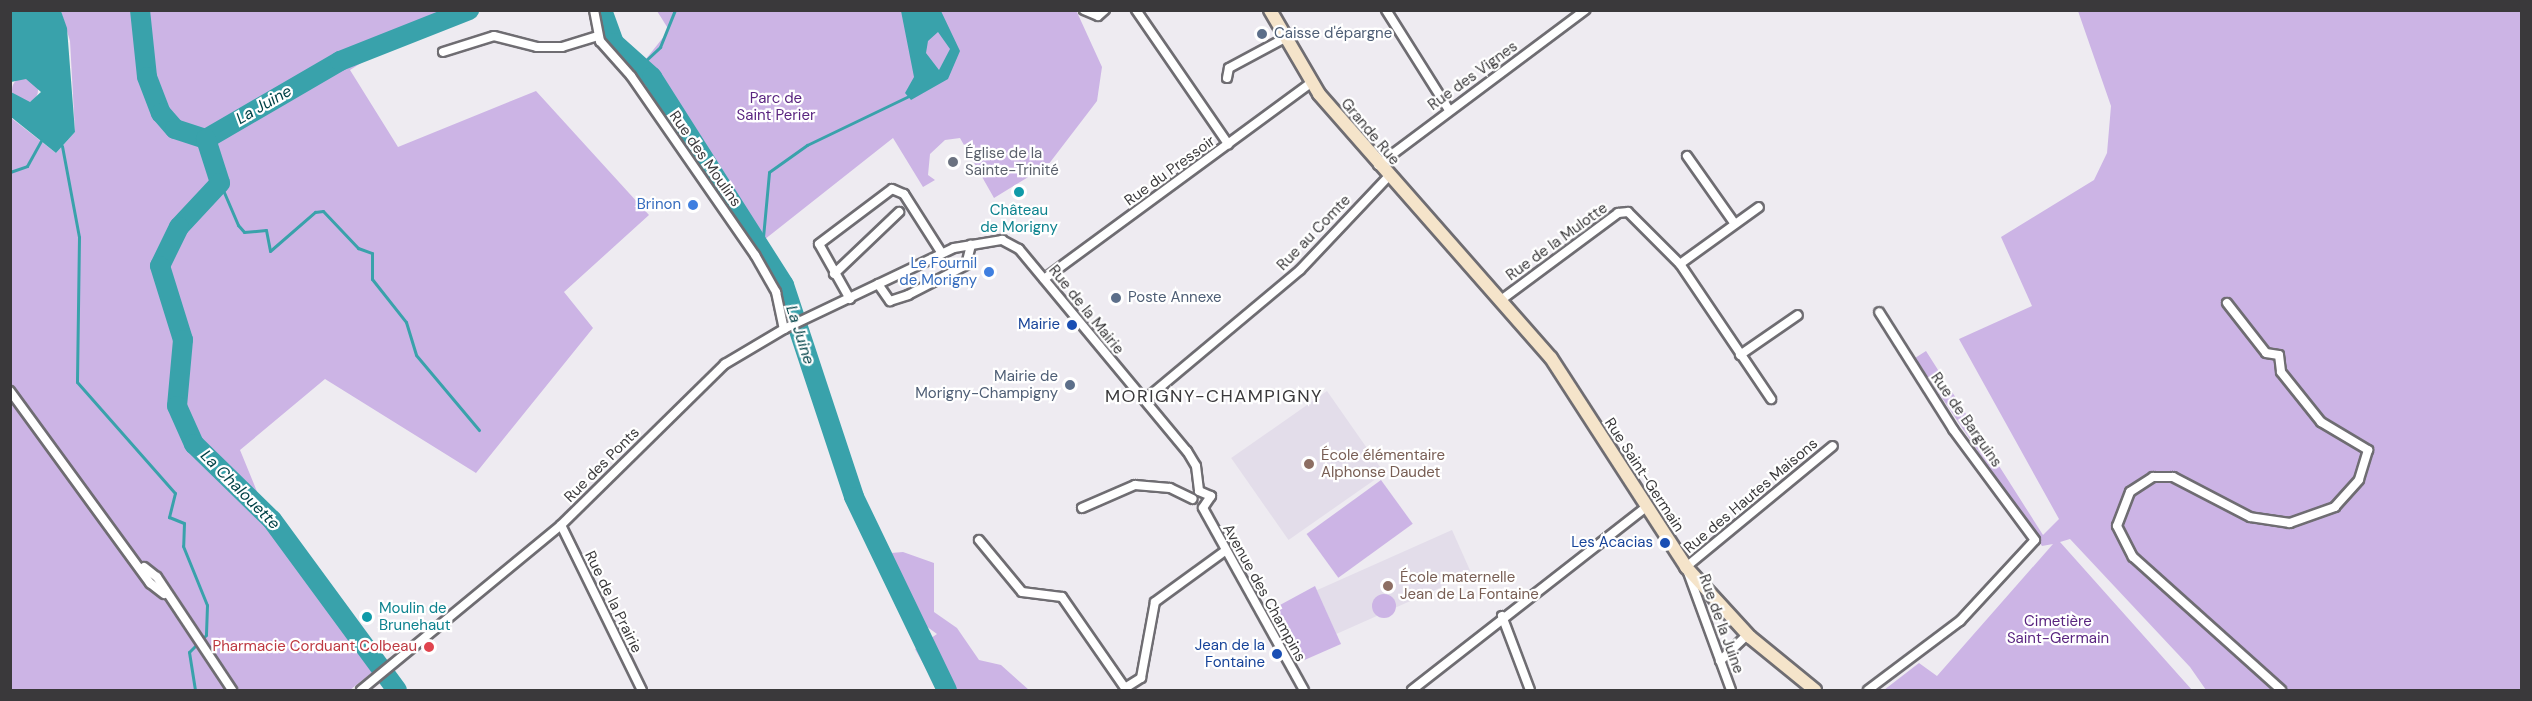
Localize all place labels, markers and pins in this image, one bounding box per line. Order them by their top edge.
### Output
place label: Caisse d'épargne [1274,25,1392,43]
marker: Caisse d'épargne [1255,27,1269,41]
place label: Église de la Sainte-Trinité [965,144,1059,179]
marker: Église de la Sainte-Trinité [946,155,960,169]
marker: Château de Morigny [1012,185,1026,199]
place label: Brinon [637,196,681,214]
marker: Brinon [686,198,700,212]
place label: Château de Morigny [980,201,1058,236]
place label: Le Fournil de Morigny [899,254,977,289]
marker: Le Fournil de Morigny [982,265,996,279]
place label: Poste Annexe [1128,289,1222,307]
marker: Poste Annexe [1109,291,1123,305]
place label: Mairie [1018,316,1060,334]
marker: Mairie [1065,318,1079,332]
place label: Mairie de Morigny-Champigny [915,367,1058,402]
marker: Mairie de Morigny-Champigny [1063,378,1077,392]
place label: École élémentaire Alphonse Daudet [1321,446,1445,481]
marker: École élémentaire Alphonse Daudet [1302,457,1316,471]
place label: Les Acacias [1571,534,1653,552]
marker: Les Acacias [1658,536,1672,550]
place label: École maternelle Jean de La Fontaine [1400,568,1539,603]
marker: École maternelle Jean de La Fontaine [1381,579,1395,593]
place label: Moulin de Brunehaut [379,599,451,634]
marker: Moulin de Brunehaut [360,610,374,624]
place label: Jean de la Fontaine [1195,636,1265,671]
place label: Pharmacie Corduant Colbeau [213,638,417,656]
marker: Pharmacie Corduant Colbeau [422,640,436,654]
marker: Jean de la Fontaine [1270,647,1284,661]

